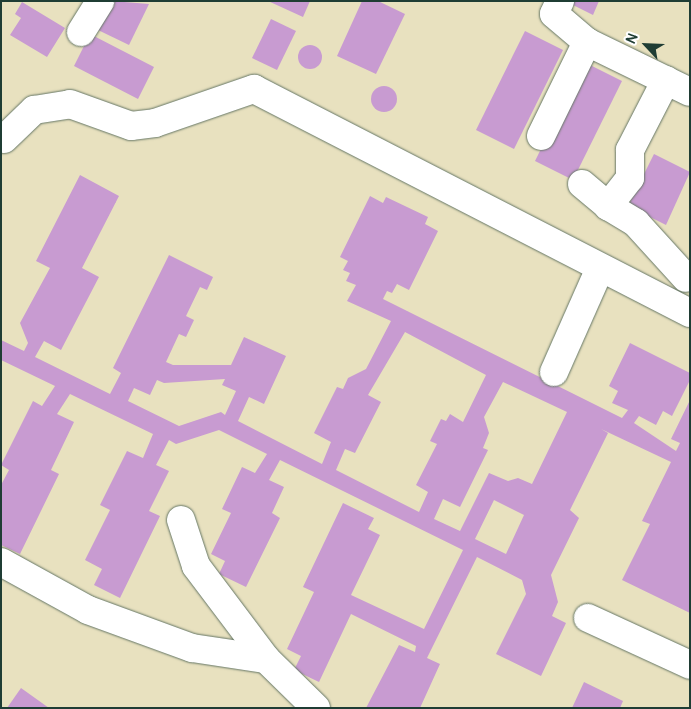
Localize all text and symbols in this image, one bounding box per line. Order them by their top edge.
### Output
north arrow [621,20,671,70]
text: N [622,31,642,46]

